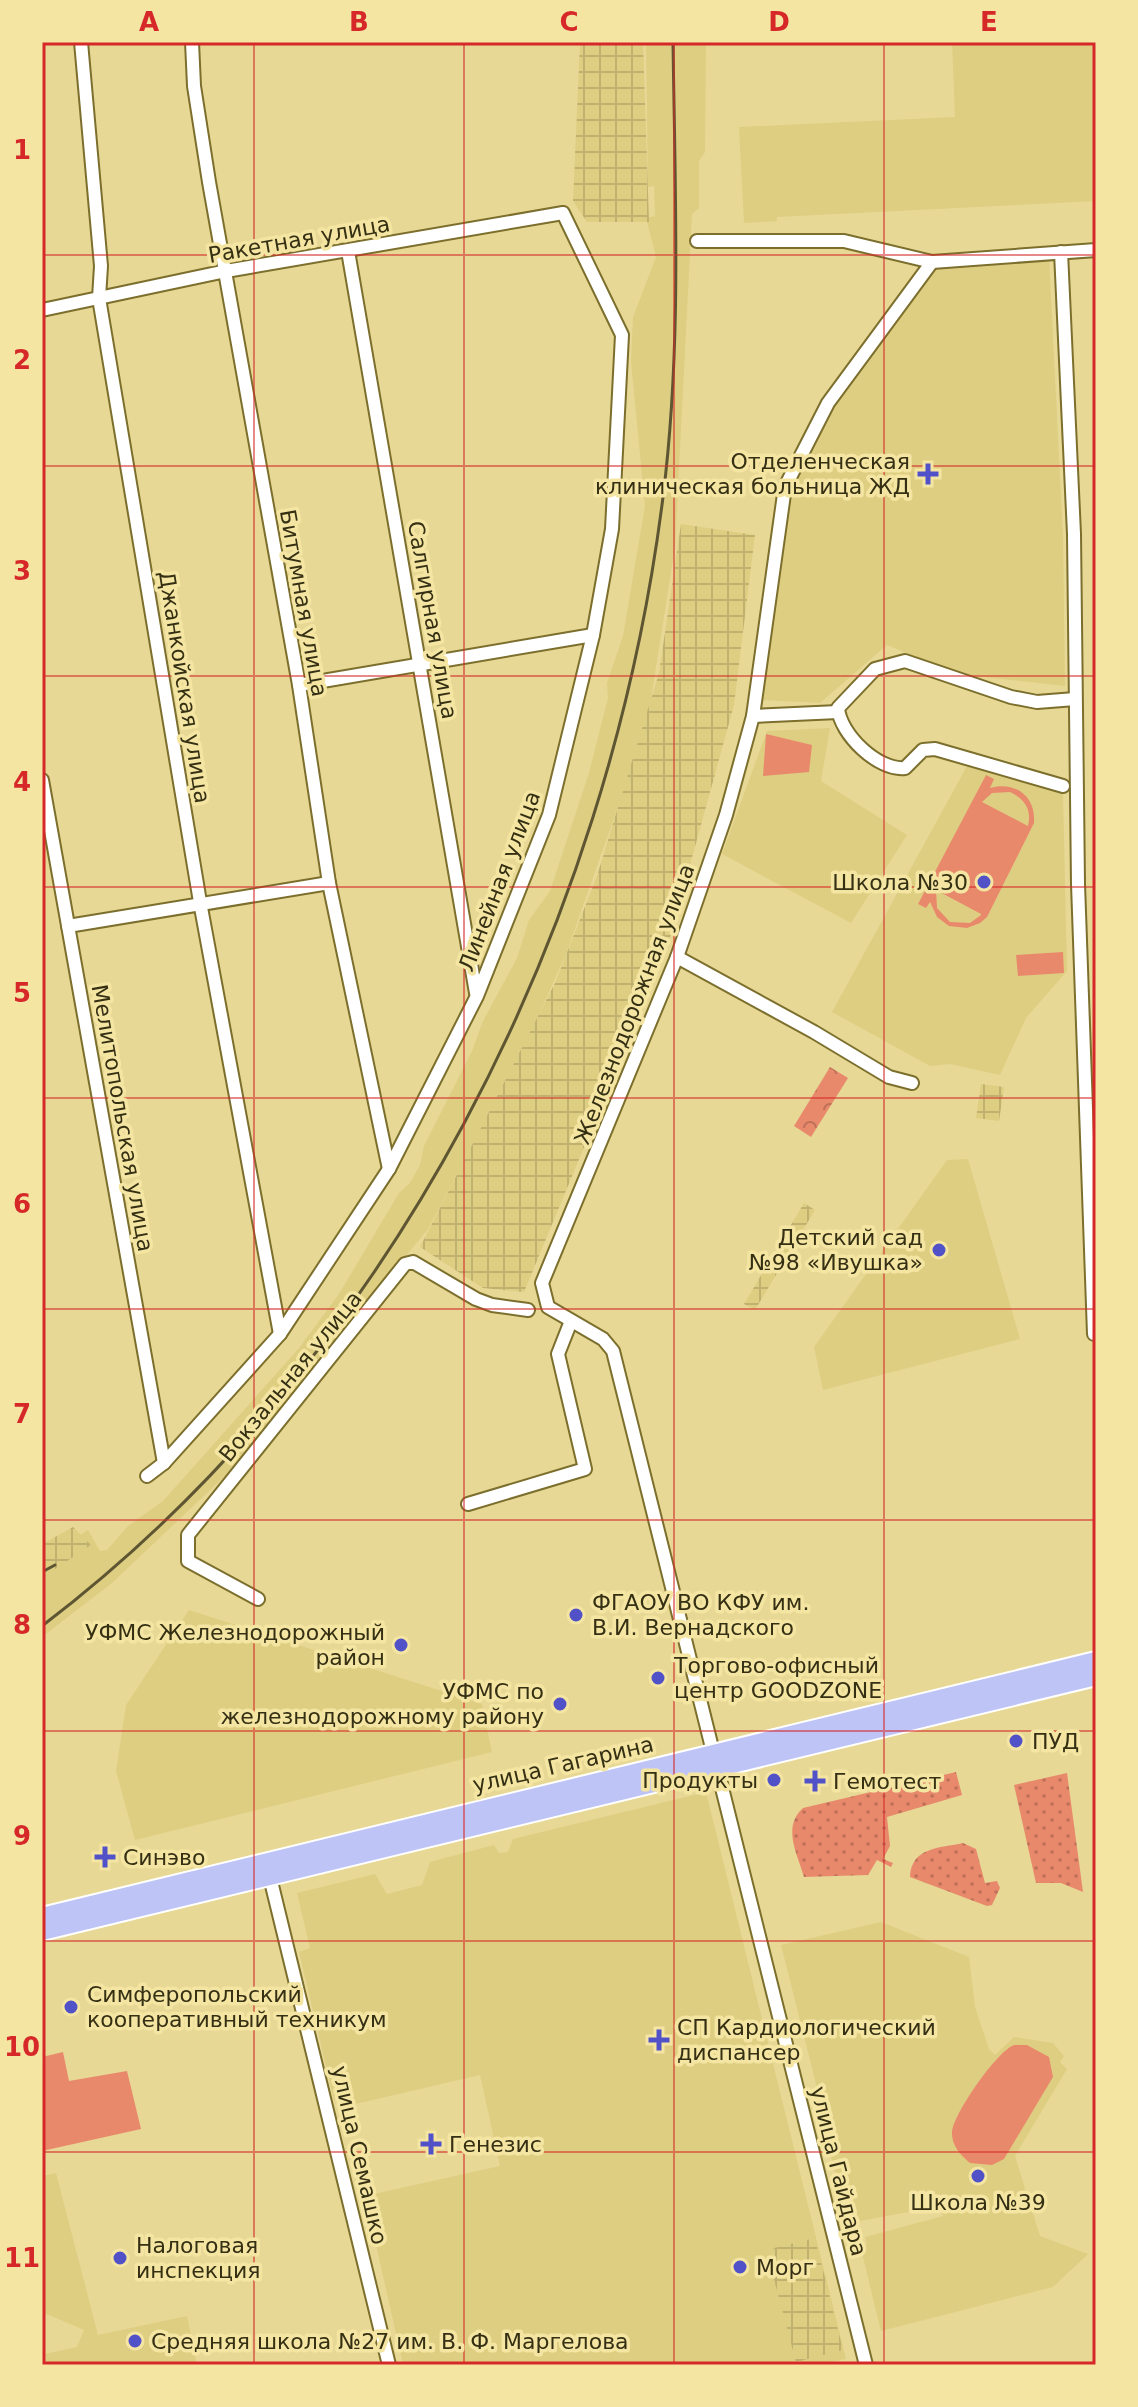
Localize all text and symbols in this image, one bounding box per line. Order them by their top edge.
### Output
text: A [139,7,159,37]
text: B [349,7,369,37]
text: C [559,7,579,37]
text: D [768,7,790,37]
text: E [980,7,998,37]
text: 1 [13,135,31,165]
street label: Ракетная улица [206,211,392,268]
text: 2 [13,345,31,375]
place label: Отделенческая клиническая больница ЖД [595,449,910,499]
marker: Отделенческая клиническая больница ЖД [917,463,939,485]
street label: Битумная улица [275,507,332,699]
street label: Салгирная улица [403,519,462,721]
text: 3 [13,556,31,586]
street label: Джанкойская улица [154,569,215,805]
text: 4 [13,767,31,797]
street label: Линейная улица [454,788,545,975]
street label: Железнодорожная улица [569,860,700,1148]
place label: Школа №30 [832,870,968,895]
marker: Школа №30 [975,873,993,891]
text: 5 [13,978,31,1008]
street label: Мелитопольская улица [87,982,158,1254]
text: 6 [13,1189,31,1219]
place label: Детский сад №98 «Ивушка» [749,1225,923,1275]
marker: Детский сад №98 «Ивушка» [930,1241,948,1259]
street label: Вокзальная улица [214,1286,367,1467]
text: 7 [13,1399,31,1429]
place label: ФГАОУ ВО КФУ им. В.И. Вернадского [592,1590,809,1640]
marker: ФГАОУ ВО КФУ им. В.И. Вернадского [567,1606,585,1624]
text: 8 [13,1610,31,1640]
place label: УФМС Железнодорожный район [85,1620,385,1670]
marker: УФМС Железнодорожный район [392,1636,410,1654]
place label: Торгово-офисный центр GOODZONE [673,1653,882,1703]
marker: Торгово-офисный центр GOODZONE [649,1669,667,1687]
place label: УФМС по железнодорожному району [221,1679,544,1729]
marker: УФМС по железнодорожному району [551,1695,569,1713]
place label: ПУД [1032,1729,1079,1754]
street label: улица Гагарина [470,1732,656,1797]
marker: ПУД [1007,1732,1025,1750]
place label: Продукты [642,1768,758,1793]
place label: Гемотест [833,1769,941,1794]
marker: Гемотест [804,1770,826,1792]
marker: Продукты [765,1771,783,1789]
text: 9 [13,1821,31,1851]
place label: Синэво [123,1845,206,1870]
marker: Синэво [94,1846,116,1868]
place label: Симферопольский кооперативный техникум [87,1982,387,2032]
marker: Симферопольский кооперативный техникум [62,1998,80,2016]
place label: СП Кардиологический диспансер [677,2015,936,2065]
marker: СП Кардиологический диспансер [648,2029,670,2051]
text: 10 [4,2032,40,2062]
street label: улица Семашко [327,2063,392,2247]
street label: улица Гайдара [805,2084,872,2259]
place label: Генезис [449,2132,542,2157]
marker: Генезис [420,2133,442,2155]
marker: Школа №39 [969,2167,987,2185]
place label: Школа №39 [910,2190,1046,2215]
place label: Налоговая инспекция [136,2233,261,2283]
text: 11 [4,2243,40,2273]
marker: Налоговая инспекция [111,2249,129,2267]
place label: Морг [756,2255,814,2280]
marker: Морг [731,2258,749,2276]
place label: Средняя школа №27 им. В. Ф. Маргелова [151,2329,629,2354]
marker: Средняя школа №27 им. В. Ф. Маргелова [126,2332,144,2350]

